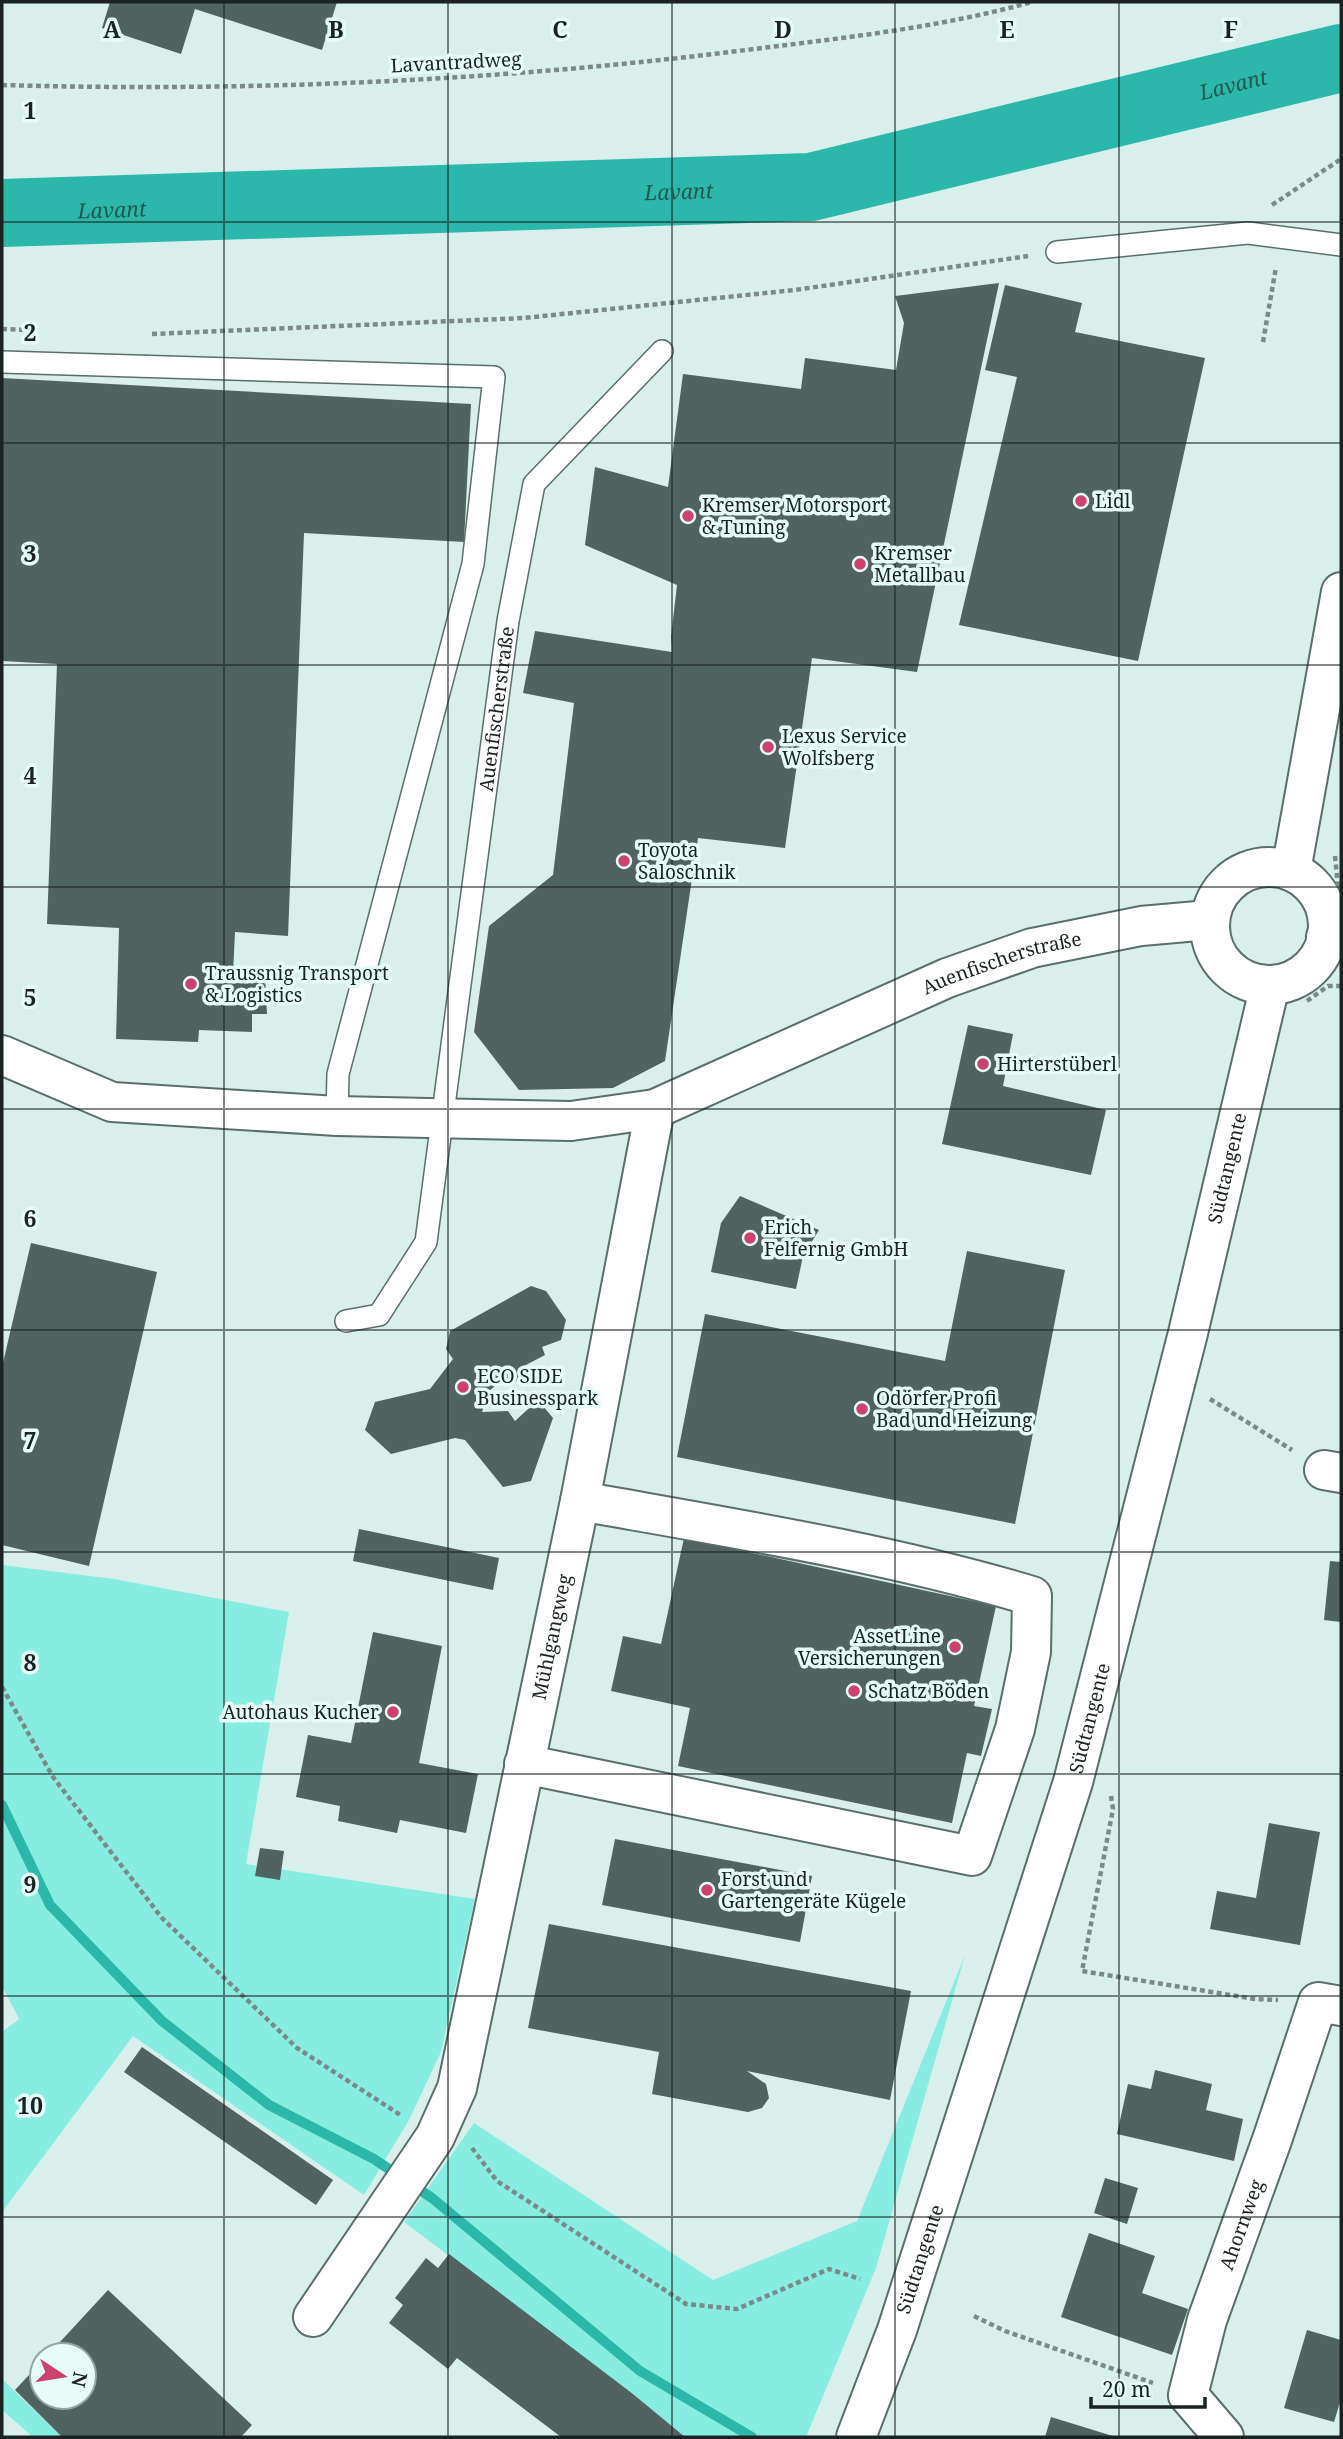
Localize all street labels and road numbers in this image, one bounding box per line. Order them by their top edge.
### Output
street label: Lavantradweg [390,46,522,78]
street label: Auenfischerstraße [473,625,520,793]
street label: Auenfischerstraße [918,925,1084,1001]
street label: Südtangente [1201,1110,1252,1226]
street label: Mühlgangweg [526,1572,577,1702]
street label: Südtangente [1063,1660,1116,1776]
street label: Ahornweg [1213,2176,1270,2274]
street label: Südtangente [890,2201,949,2317]

